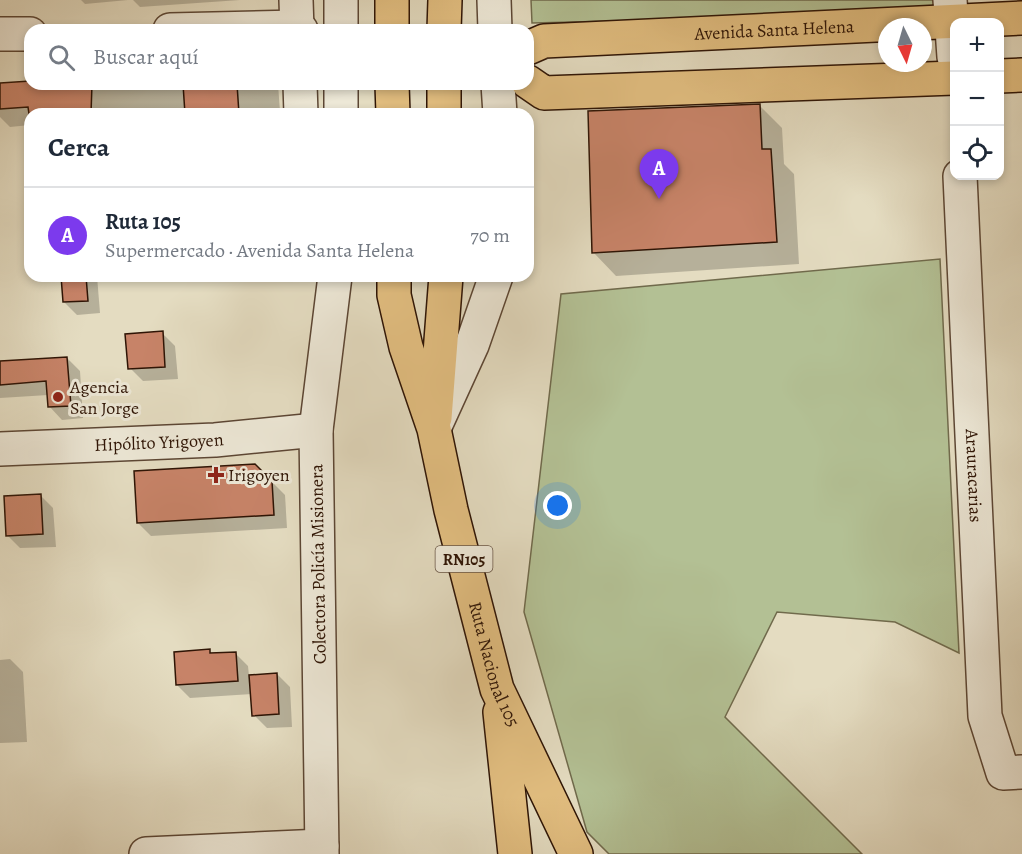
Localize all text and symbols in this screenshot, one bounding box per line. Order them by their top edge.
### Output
street label: Avenida Santa Helena [693,14,855,46]
north arrow [878,18,932,72]
map controls [950,18,1004,180]
button: + [950,18,1004,72]
search box [24,24,534,90]
icon: search [45,41,78,74]
text: Buscar aquí [93,42,199,72]
button: − [950,72,1004,126]
button: locate [950,126,1004,180]
text: Cerca [48,130,110,165]
pin: A [640,150,678,199]
text: Ruta 105 [105,207,181,237]
text: A [61,222,74,249]
text: 70 m [470,222,510,249]
text: Supermercado · Avenida Santa Helena [105,237,414,264]
place label: Agencia San Jorge [69,375,139,420]
marker: Agencia San Jorge [51,390,65,404]
street label: Hipólito Yrigoyen [94,427,225,457]
street label: Arauracarias [960,427,988,523]
place label: Irigoyen [228,463,290,487]
street label: Colectora Policía Misionera [304,463,332,664]
marker: Irigoyen [209,468,223,482]
your location [543,491,572,520]
road number: RN105 [436,546,492,572]
street label: Ruta Nacional 105 [463,599,525,731]

